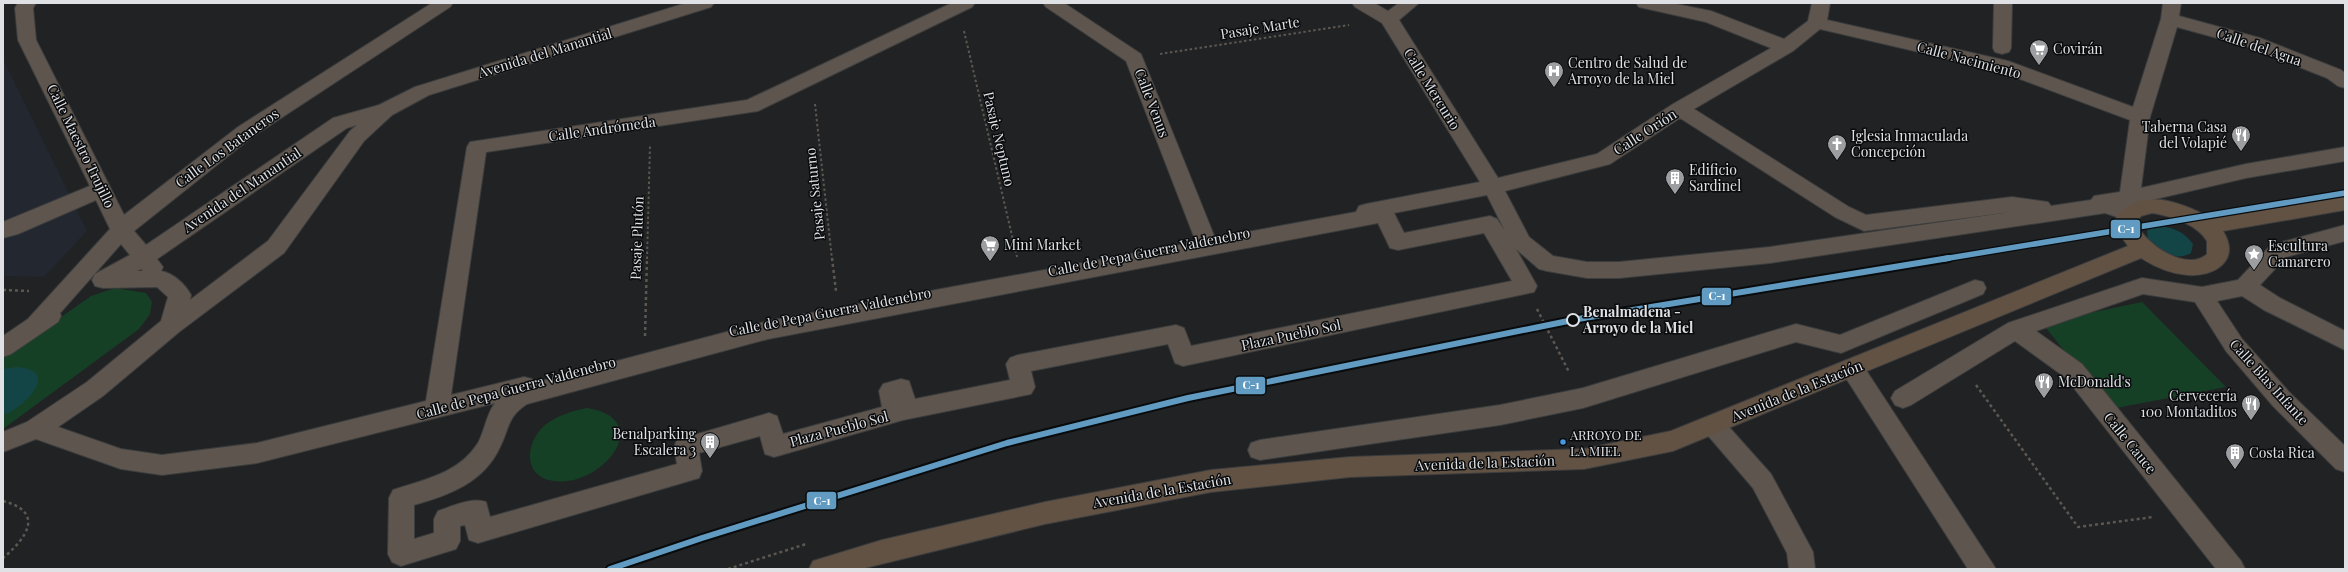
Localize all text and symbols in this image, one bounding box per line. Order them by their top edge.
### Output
street label: Pasaje Marte [1219,12,1301,43]
street label: Avenida del Manantial [475,23,614,82]
street label: Calle del Agua [2214,23,2304,70]
street label: Calle Nacimiento [1915,36,2024,83]
supermarket icon: Covirán [2028,38,2050,66]
place label: Covirán [2053,39,2103,58]
street label: Calle Mercurio [1400,44,1465,133]
place label: Centro de Salud de Arroyo de la Miel [1567,53,1687,88]
hospital icon: Centro de Salud de Arroyo de la Miel [1543,60,1565,88]
street label: Calle Venus [1131,66,1174,140]
street label: Calle Maestro Trujillo [43,81,120,211]
street label: Pasaje Neptuno [979,90,1020,188]
street label: Calle Los Bataneros [171,104,282,192]
street label: Calle Orión [1609,104,1681,159]
street label: Calle Andrómeda [547,112,657,145]
place label: Taberna Casa del Volapié [2142,117,2227,152]
restaurant icon: Taberna Casa del Volapié [2230,124,2252,152]
place label: Iglesia Inmaculada Concepción [1851,126,1968,161]
church icon: Iglesia Inmaculada Concepción [1826,133,1848,161]
street label: Avenida del Manantial [178,143,305,237]
street label: Pasaje Saturno [800,147,829,241]
place label: Edificio Sardinel [1689,160,1741,195]
building icon: Edificio Sardinel [1664,167,1686,195]
street label: Pasaje Plutón [626,195,647,280]
line badge: C-1 [2110,219,2141,239]
text: C-1 [2117,221,2135,236]
street label: Calle de Pepa Guerra Valdenebro [1046,223,1252,280]
supermarket icon: Mini Market [979,234,1001,262]
place label: Mini Market [1004,235,1082,254]
place label: Escultura Camarero [2268,236,2331,271]
place icon: Escultura Camarero [2243,243,2265,271]
street label: Calle de Pepa Guerra Valdenebro [727,283,933,340]
line badge: C-1 [1701,287,1732,306]
text: C-1 [1708,288,1726,303]
place label: Benalmadena - Arroyo de la Miel [1582,302,1694,337]
marker: Benalmadena - Arroyo de la Miel [1566,313,1580,327]
street label: Plaza Pueblo Sol [1239,315,1342,354]
street label: Calle Blas Infante [2226,335,2313,429]
street label: Calle de Pepa Guerra Valdenebro [414,352,618,423]
street label: Avenida de la Estación [1728,355,1866,426]
restaurant icon: McDonald's [2033,371,2055,399]
place label: McDonald's [2058,372,2131,391]
line badge: C-1 [1235,376,1266,395]
text: C-1 [1242,377,1260,392]
place label: Cervecería 100 Montaditos [2141,386,2237,421]
restaurant icon: Cervecería 100 Montaditos [2240,393,2262,421]
street label: Plaza Pueblo Sol [788,406,890,451]
street label: Calle Cauce [2100,408,2161,477]
place label: Benalparking Escalera 3 [612,424,697,459]
place label: ARROYO DE LA MIEL [1569,426,1642,459]
building icon: Benalparking Escalera 3 [699,431,721,459]
marker: ARROYO DE LA MIEL [1558,437,1568,447]
building icon: Costa Rica [2224,442,2246,470]
place label: Costa Rica [2249,443,2315,462]
street label: Avenida de la Estación [1414,451,1556,474]
street label: Avenida de la Estación [1090,469,1233,512]
line badge: C-1 [806,491,837,510]
text: C-1 [813,493,831,508]

